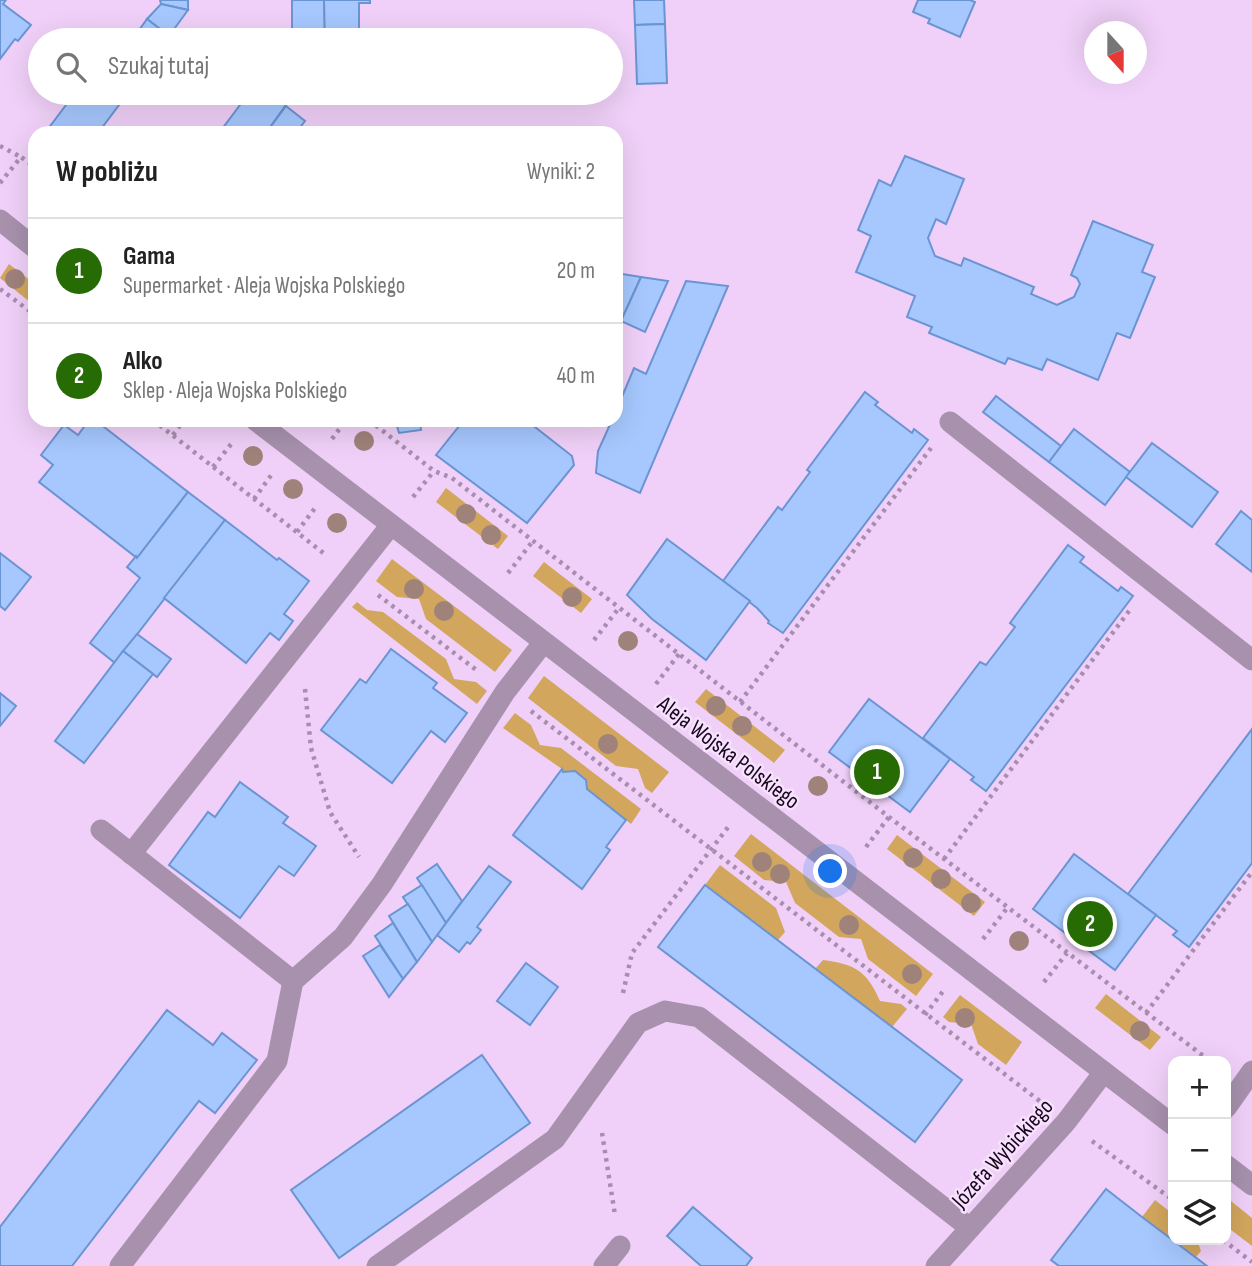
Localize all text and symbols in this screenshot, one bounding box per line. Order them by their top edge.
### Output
north arrow [1084,21,1147,84]
search box [28,28,623,105]
icon: search [52,48,90,86]
text: Szukaj tutaj [108,51,209,82]
text: W pobliżu [56,154,158,190]
text: Wyniki: 2 [527,158,595,186]
text: Gama [123,241,175,272]
text: 1 [74,257,84,285]
text: 20 m [557,257,595,285]
text: Supermarket · Aleja Wojska Polskiego [123,272,405,300]
text: Alko [123,346,163,377]
text: 2 [74,362,84,390]
text: 40 m [557,362,595,390]
text: Sklep · Aleja Wojska Polskiego [123,377,347,405]
street label: Aleja Wojska Polskiego [651,690,805,815]
pin: 1 [854,746,900,798]
your location [813,854,847,888]
pin: 2 [1067,898,1113,950]
map controls [1168,1056,1231,1245]
button: + [1168,1056,1231,1119]
street label: Józefa Wybickiego [946,1093,1059,1215]
button: − [1168,1119,1231,1182]
button: layers [1168,1182,1231,1245]

